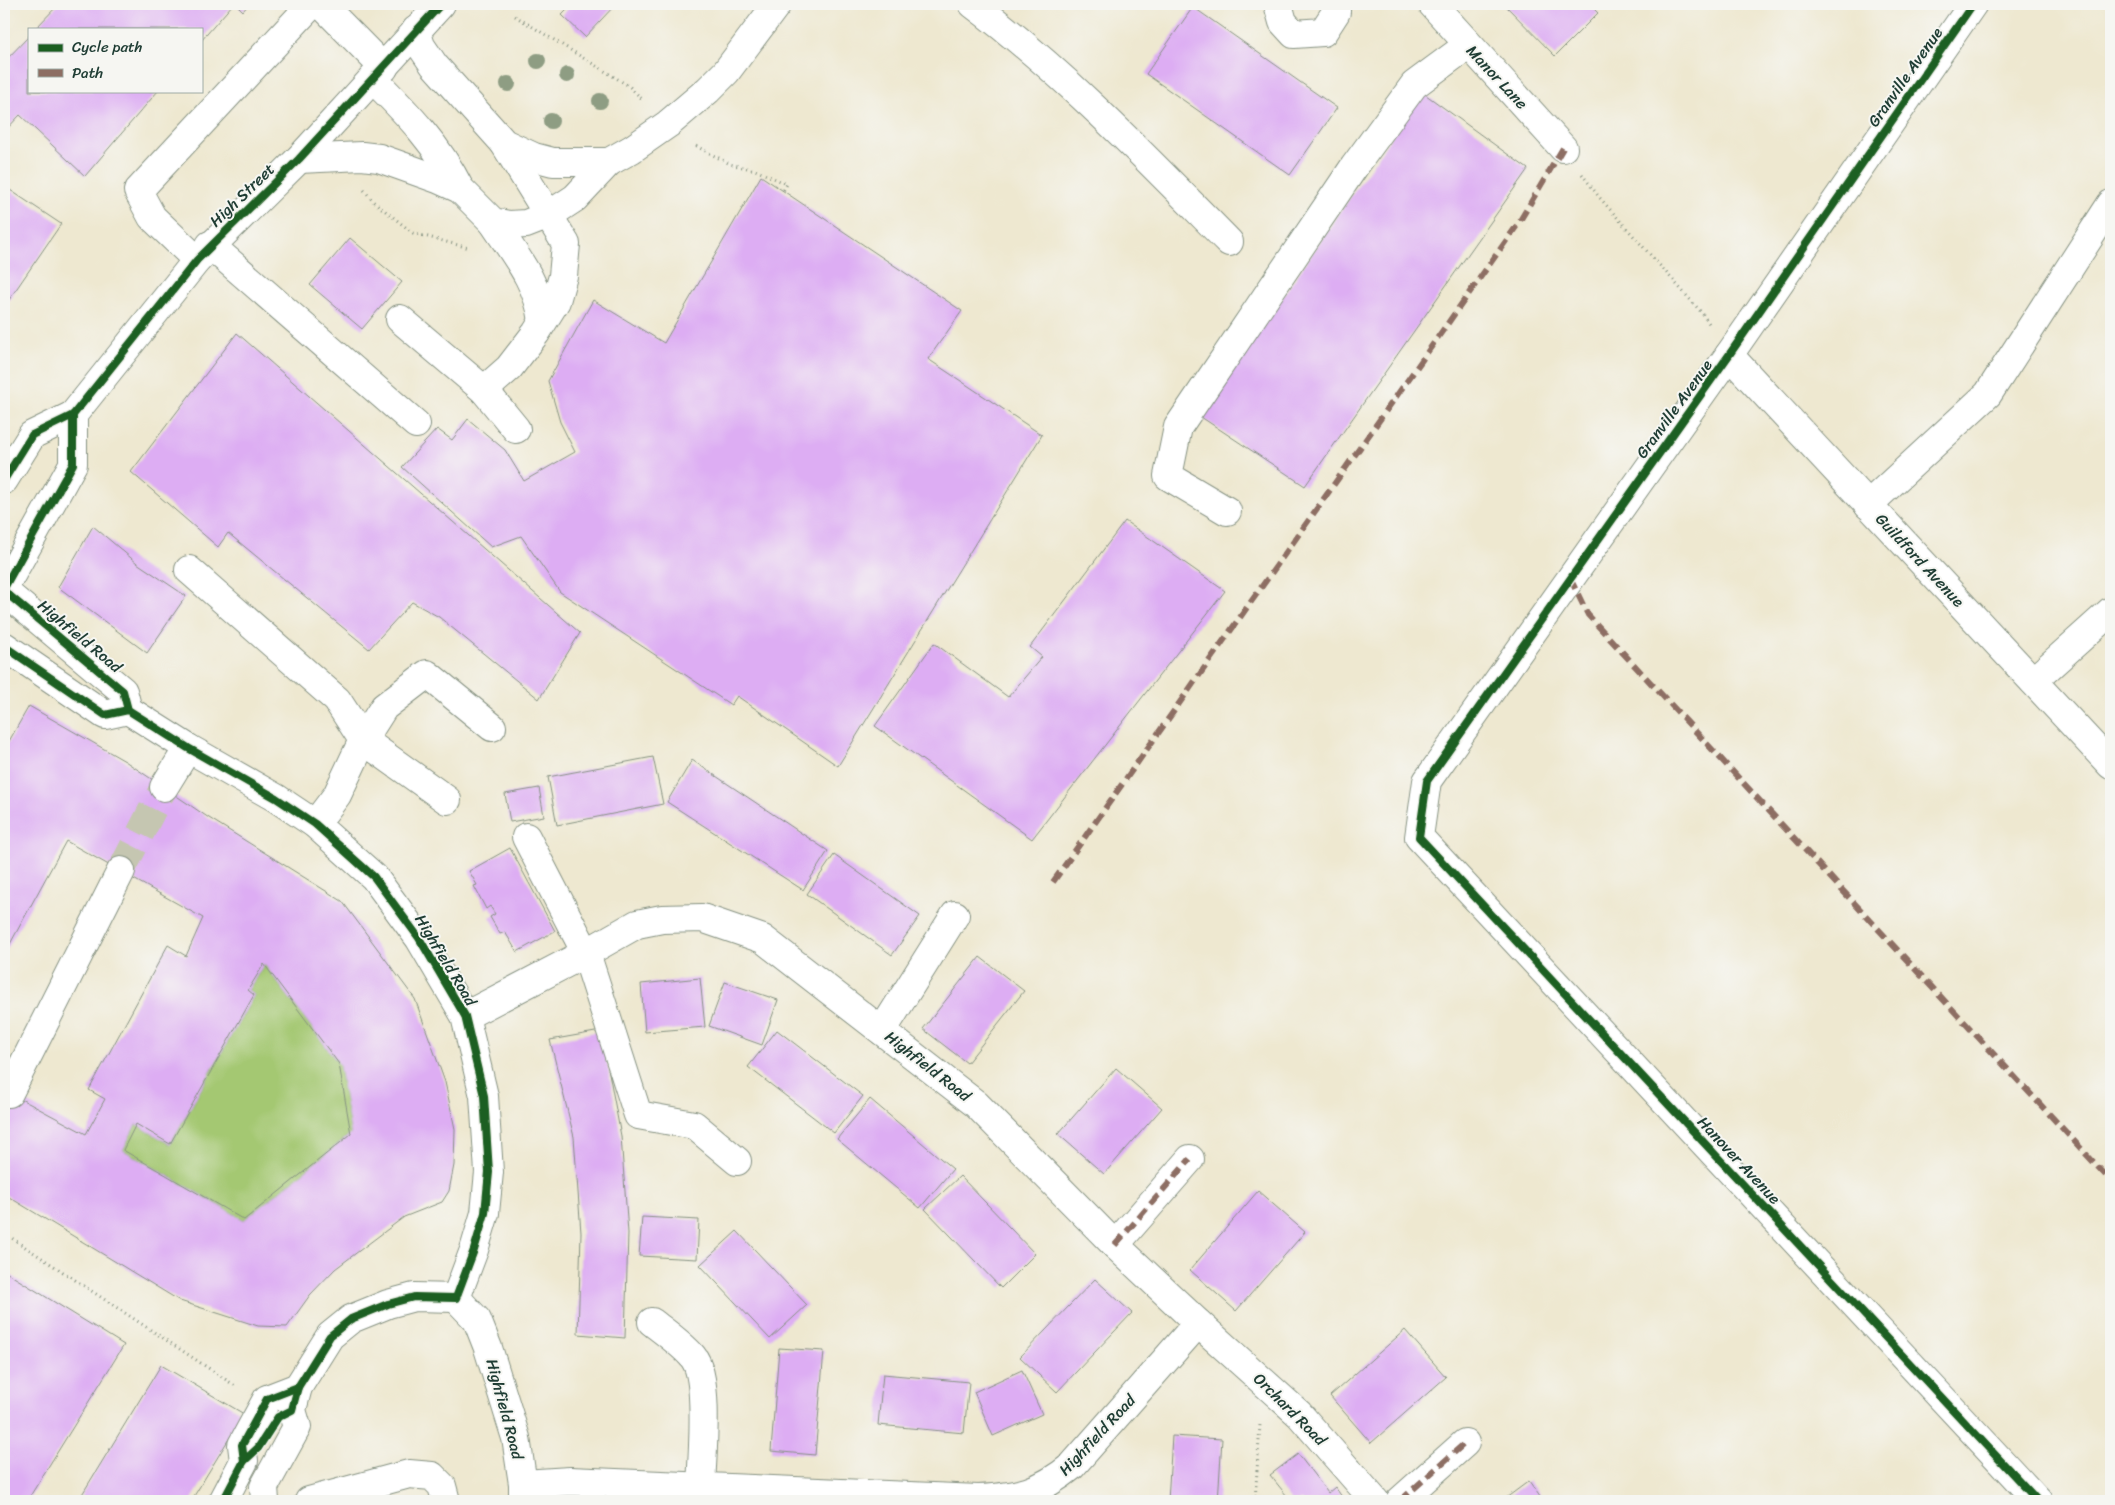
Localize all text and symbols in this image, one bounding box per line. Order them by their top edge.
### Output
street label: Granville Avenue [1860,20,1951,133]
legend [28,28,202,92]
text: Cycle path [72,34,143,60]
street label: Manor Lane [1459,38,1535,116]
text: Path [72,60,103,86]
street label: High Street [202,156,282,234]
street label: Granville Avenue [1628,353,1720,465]
street label: Guildford Avenue [1868,506,1972,614]
street label: Highfield Road [31,592,130,681]
street label: Highfield Road [407,908,486,1013]
street label: Highfield Road [878,1023,979,1110]
street label: Hanover Avenue [1690,1109,1788,1211]
street label: Highfield Road [478,1355,533,1464]
street label: Orchard Road [1246,1365,1335,1454]
street label: Highfield Road [1051,1386,1144,1483]

